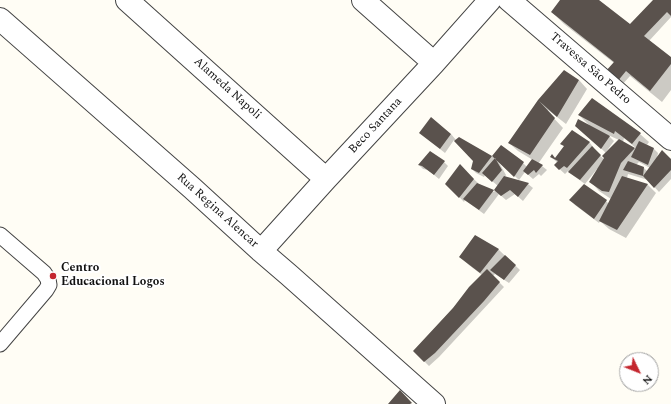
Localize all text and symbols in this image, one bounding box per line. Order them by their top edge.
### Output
street label: Travessa São Pedro [547,30,633,108]
street label: Alameda Napoli [190,55,264,123]
street label: Beco Santana [346,95,406,157]
street label: Rua Regina Alencar [173,171,261,251]
place label: Centro Educacional Logos [61,262,165,290]
marker: Centro Educacional Logos [48,271,58,281]
north arrow [619,352,659,392]
text: N [638,371,657,389]

